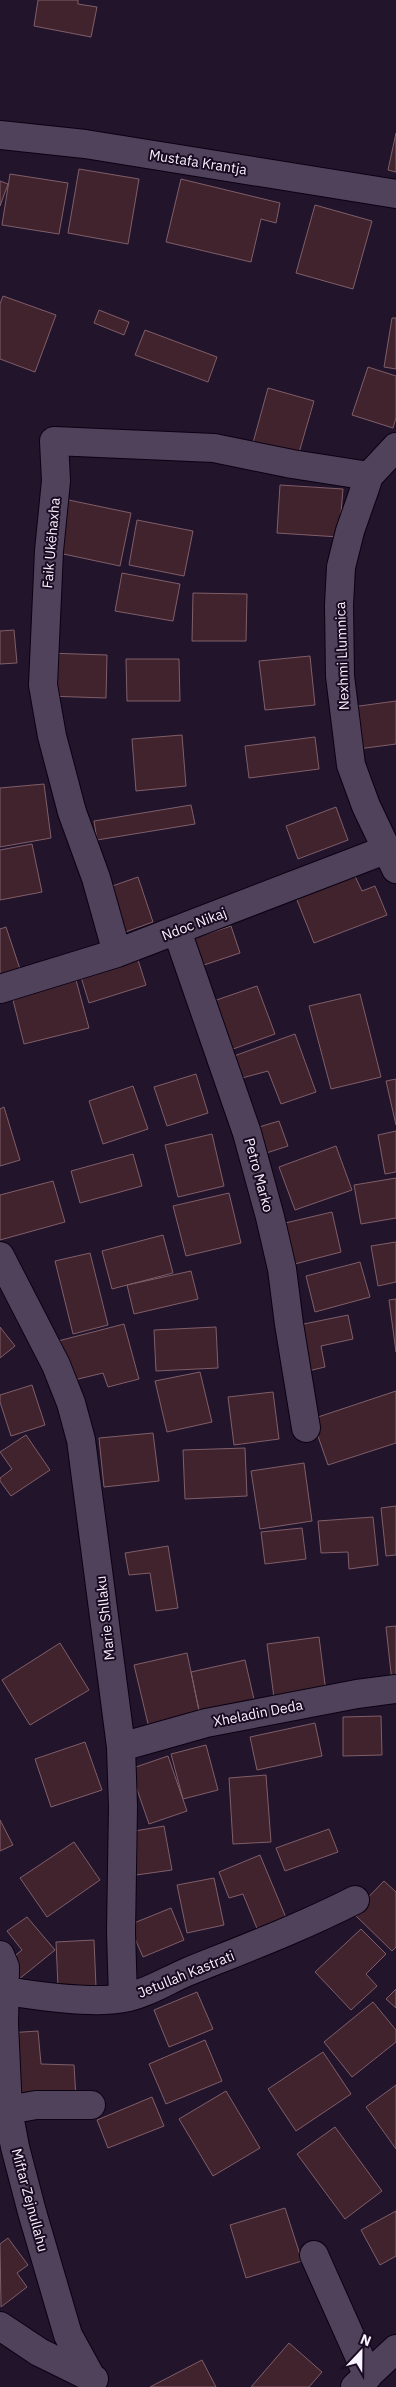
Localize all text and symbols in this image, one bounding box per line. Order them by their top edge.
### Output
street label: Mustafa Krantja [148,145,249,179]
street label: Faik Ukëhaxha [38,496,64,589]
street label: Nexhmi Llumnica [331,601,353,711]
street label: Ndoc Nikaj [159,903,229,945]
street label: Petro Marko [240,1136,278,1214]
street label: Marie Shllaku [92,1575,118,1661]
street label: Xheladin Deda [212,1695,305,1731]
street label: Jetullah Kastrati [135,1946,237,2002]
street label: Miftar Zejnullahu [8,2146,52,2254]
north arrow [336,2327,386,2377]
text: N [358,2330,374,2350]

